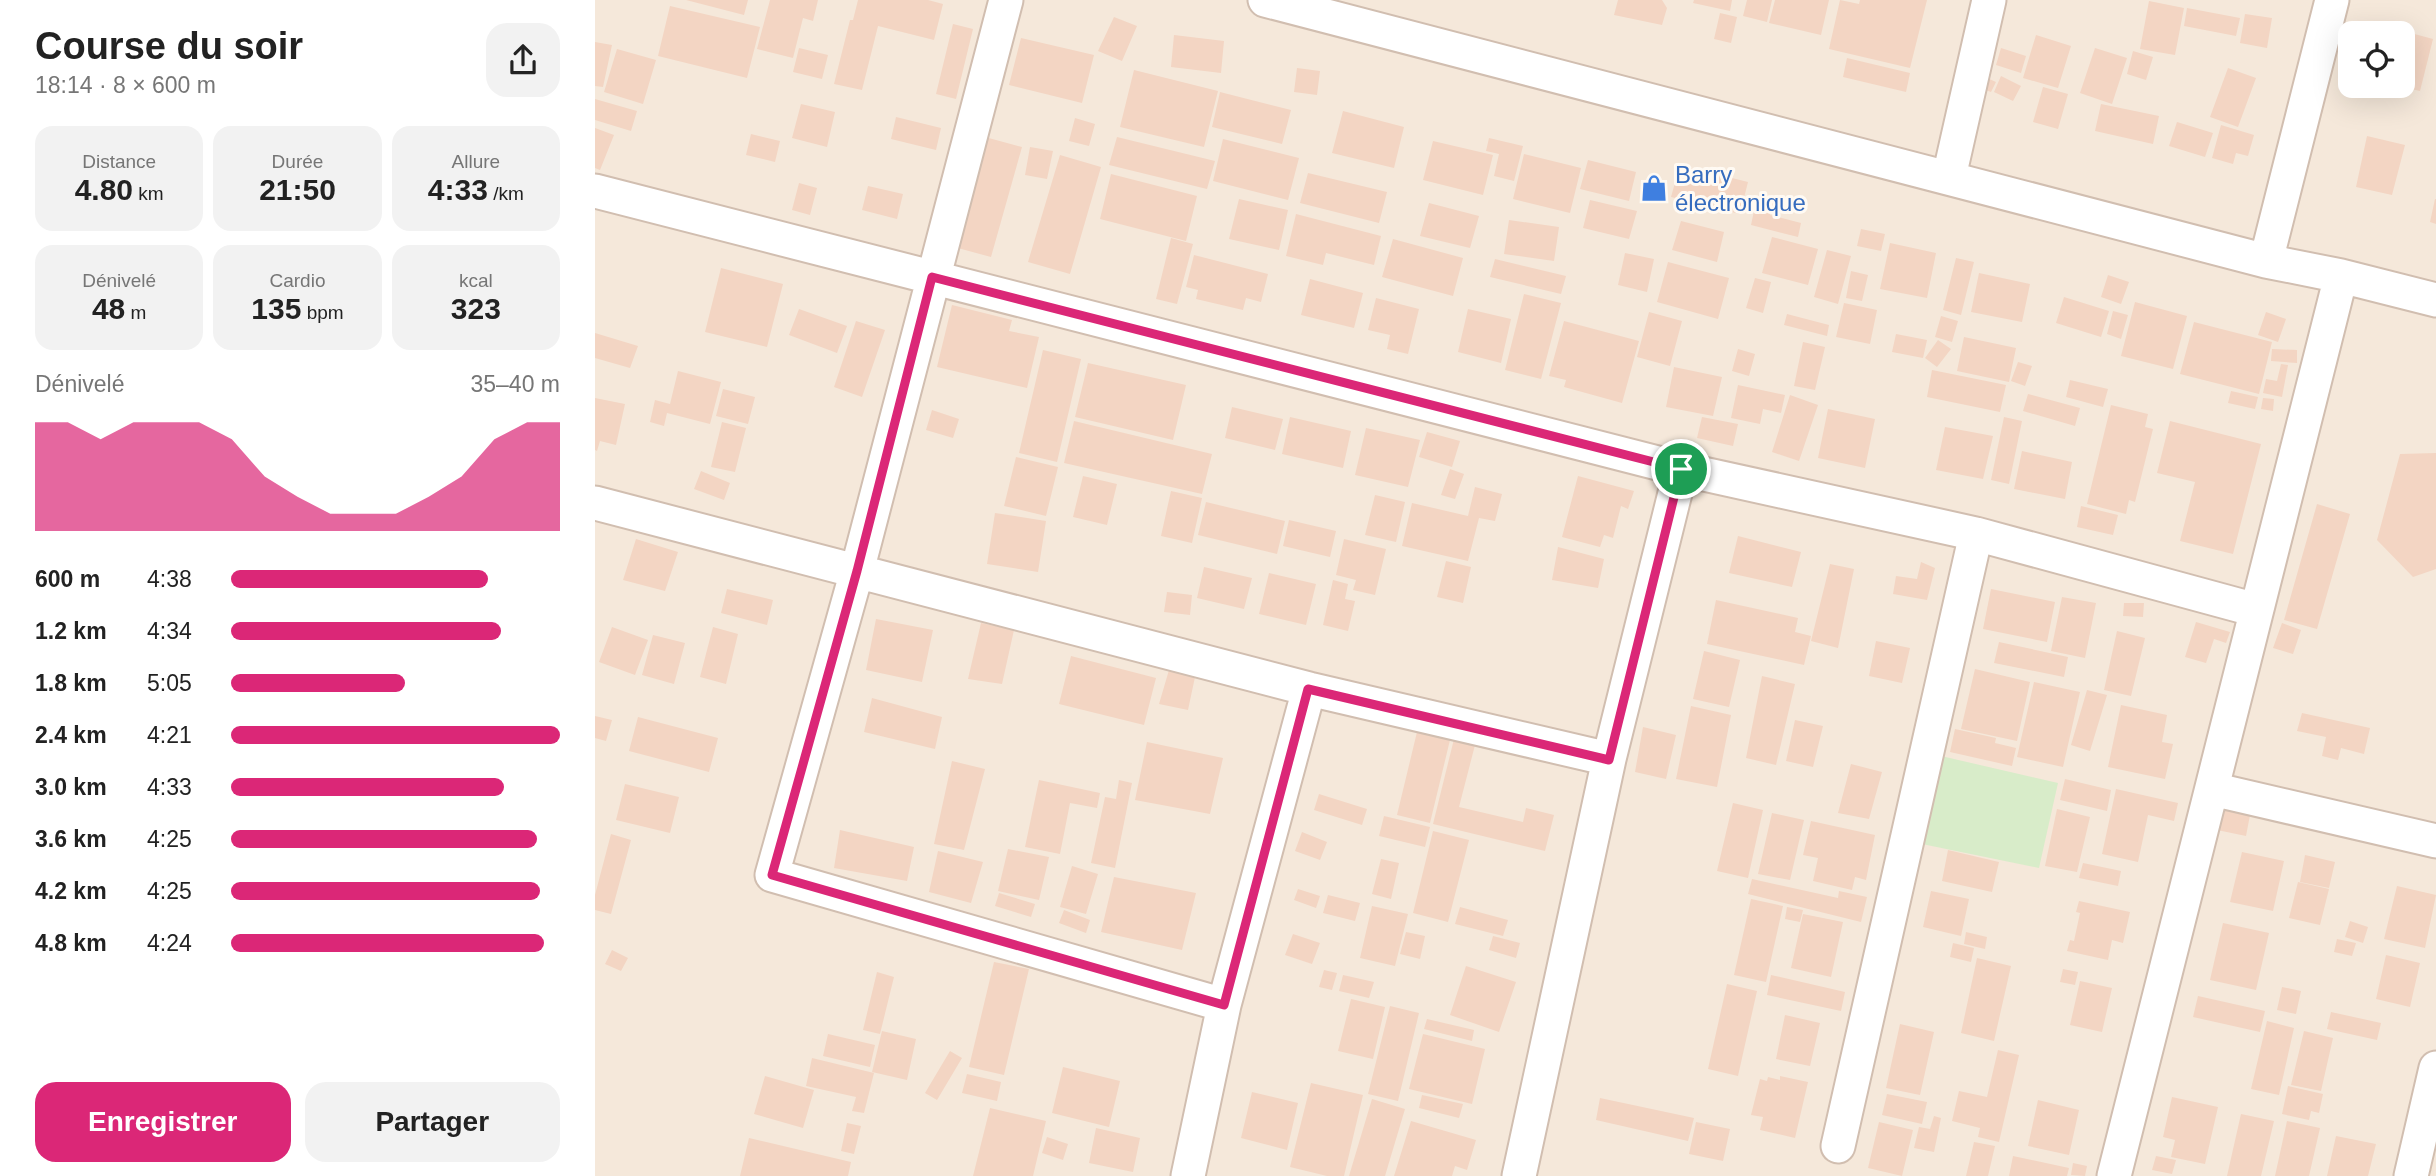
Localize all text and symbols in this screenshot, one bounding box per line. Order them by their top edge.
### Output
map controls [2338,21,2415,98]
button: locate [2338,21,2415,98]
button: share [486,23,560,97]
text: Course du soir [35,25,303,67]
text: 18:14 · 8 × 600 m [35,72,216,98]
text: Distance [82,151,156,172]
text: Durée [272,151,323,172]
text: Allure [452,151,500,172]
place label: Barry électronique [1675,161,1806,216]
text: 4.80 [75,173,133,206]
text: 21:50 [259,173,336,206]
text: 4:33 [428,173,488,206]
shop icon: Barry électronique [1639,173,1669,203]
text: km [133,183,164,204]
text: /km [488,183,524,204]
text: Dénivelé [82,270,156,291]
text: Cardio [270,270,325,291]
text: kcal [459,270,493,291]
text: 48 [92,292,125,325]
text: 135 [251,292,301,325]
text: 323 [451,292,501,325]
text: m [125,302,146,323]
text: bpm [301,302,344,323]
text: Dénivelé [35,371,125,397]
text: 35–40 m [470,371,560,397]
pin [1651,439,1711,499]
icon: arrive [1662,450,1700,488]
text: 600 m [35,566,100,592]
text: 4:38 [147,566,192,592]
text: 1.2 km [35,618,107,644]
text: 4:34 [147,618,192,644]
text: 1.8 km [35,670,107,696]
text: 5:05 [147,670,192,696]
text: 2.4 km [35,722,107,748]
text: 4:21 [147,722,192,748]
text: 3.0 km [35,774,107,800]
text: 4:33 [147,774,192,800]
text: 3.6 km [35,826,107,852]
text: 4:25 [147,826,192,852]
text: 4.2 km [35,878,107,904]
text: 4:25 [147,878,192,904]
text: 4.8 km [35,930,107,956]
text: 4:24 [147,930,192,956]
button: Enregistrer [35,1082,291,1162]
button: Partager [305,1082,560,1162]

